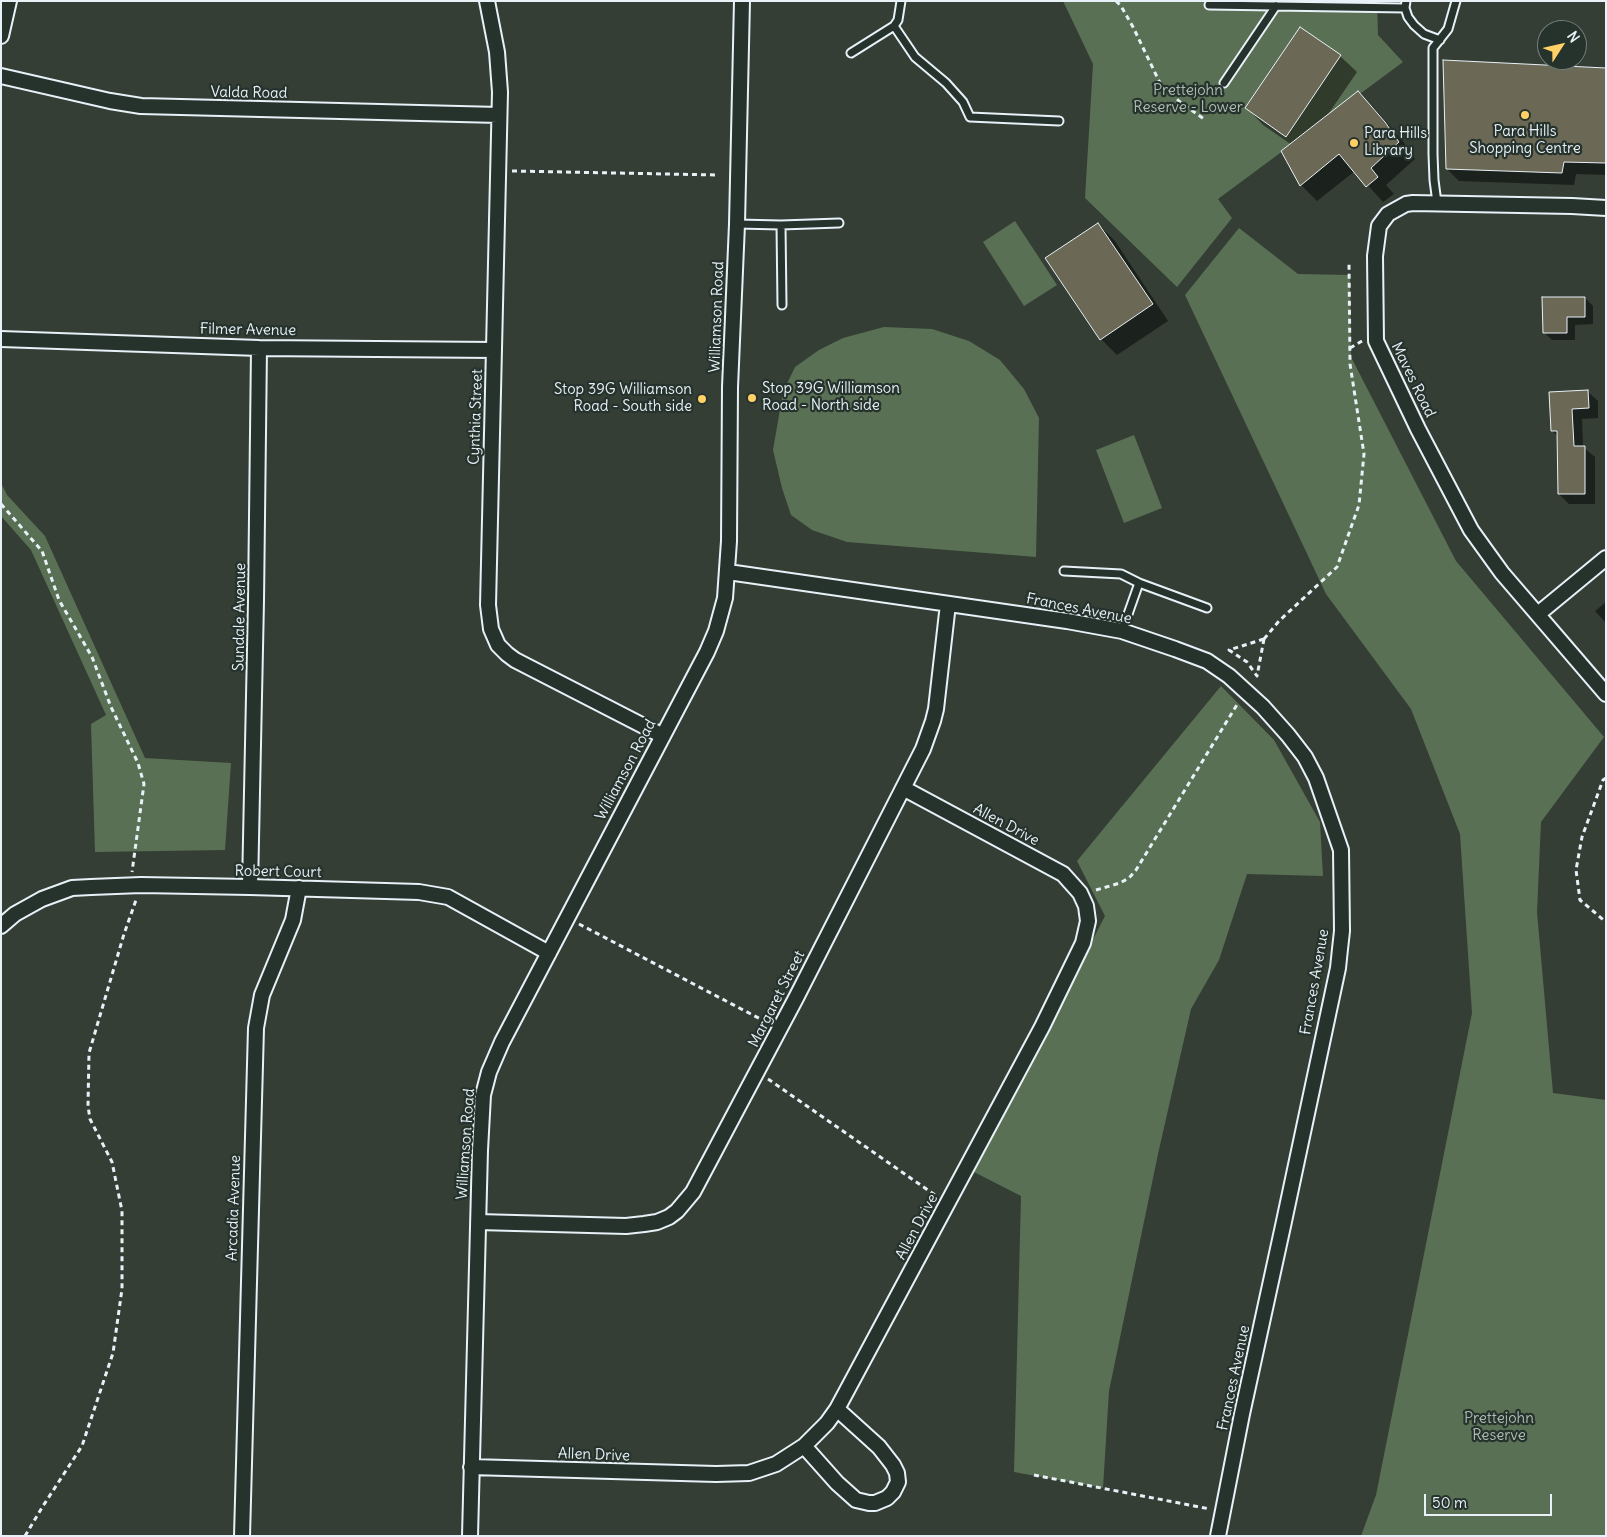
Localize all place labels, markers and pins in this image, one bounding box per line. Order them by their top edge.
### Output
marker: Para Hills Shopping Centre [1519,109,1531,121]
place label: Para Hills Shopping Centre [1469,123,1581,158]
place label: Para Hills Library [1364,125,1427,160]
marker: Para Hills Library [1348,137,1360,149]
place label: Stop 39G Williamson Road - North side [762,380,900,415]
place label: Stop 39G Williamson Road - South side [554,381,692,416]
marker: Stop 39G Williamson Road - North side [746,392,758,404]
marker: Stop 39G Williamson Road - South side [696,393,708,405]

